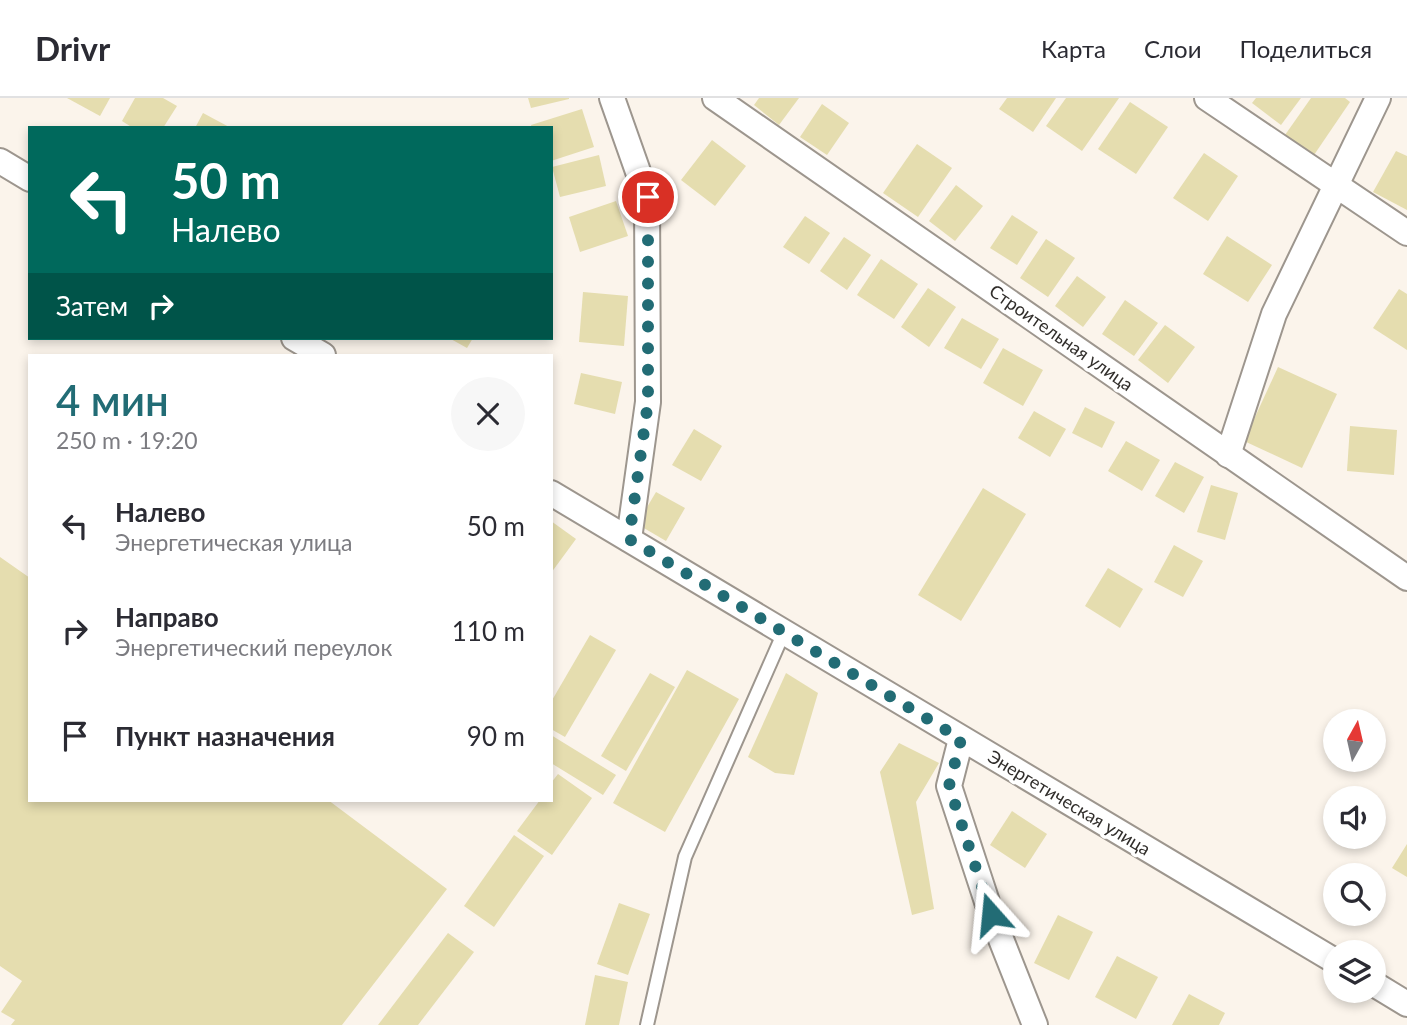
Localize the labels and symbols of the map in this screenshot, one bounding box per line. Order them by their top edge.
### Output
pin [618,167,678,227]
street label: Строительная улица [985,279,1138,395]
north arrow [1323,709,1386,772]
street label: Энергетическая улица [984,745,1155,859]
position arrow [954,877,1028,951]

